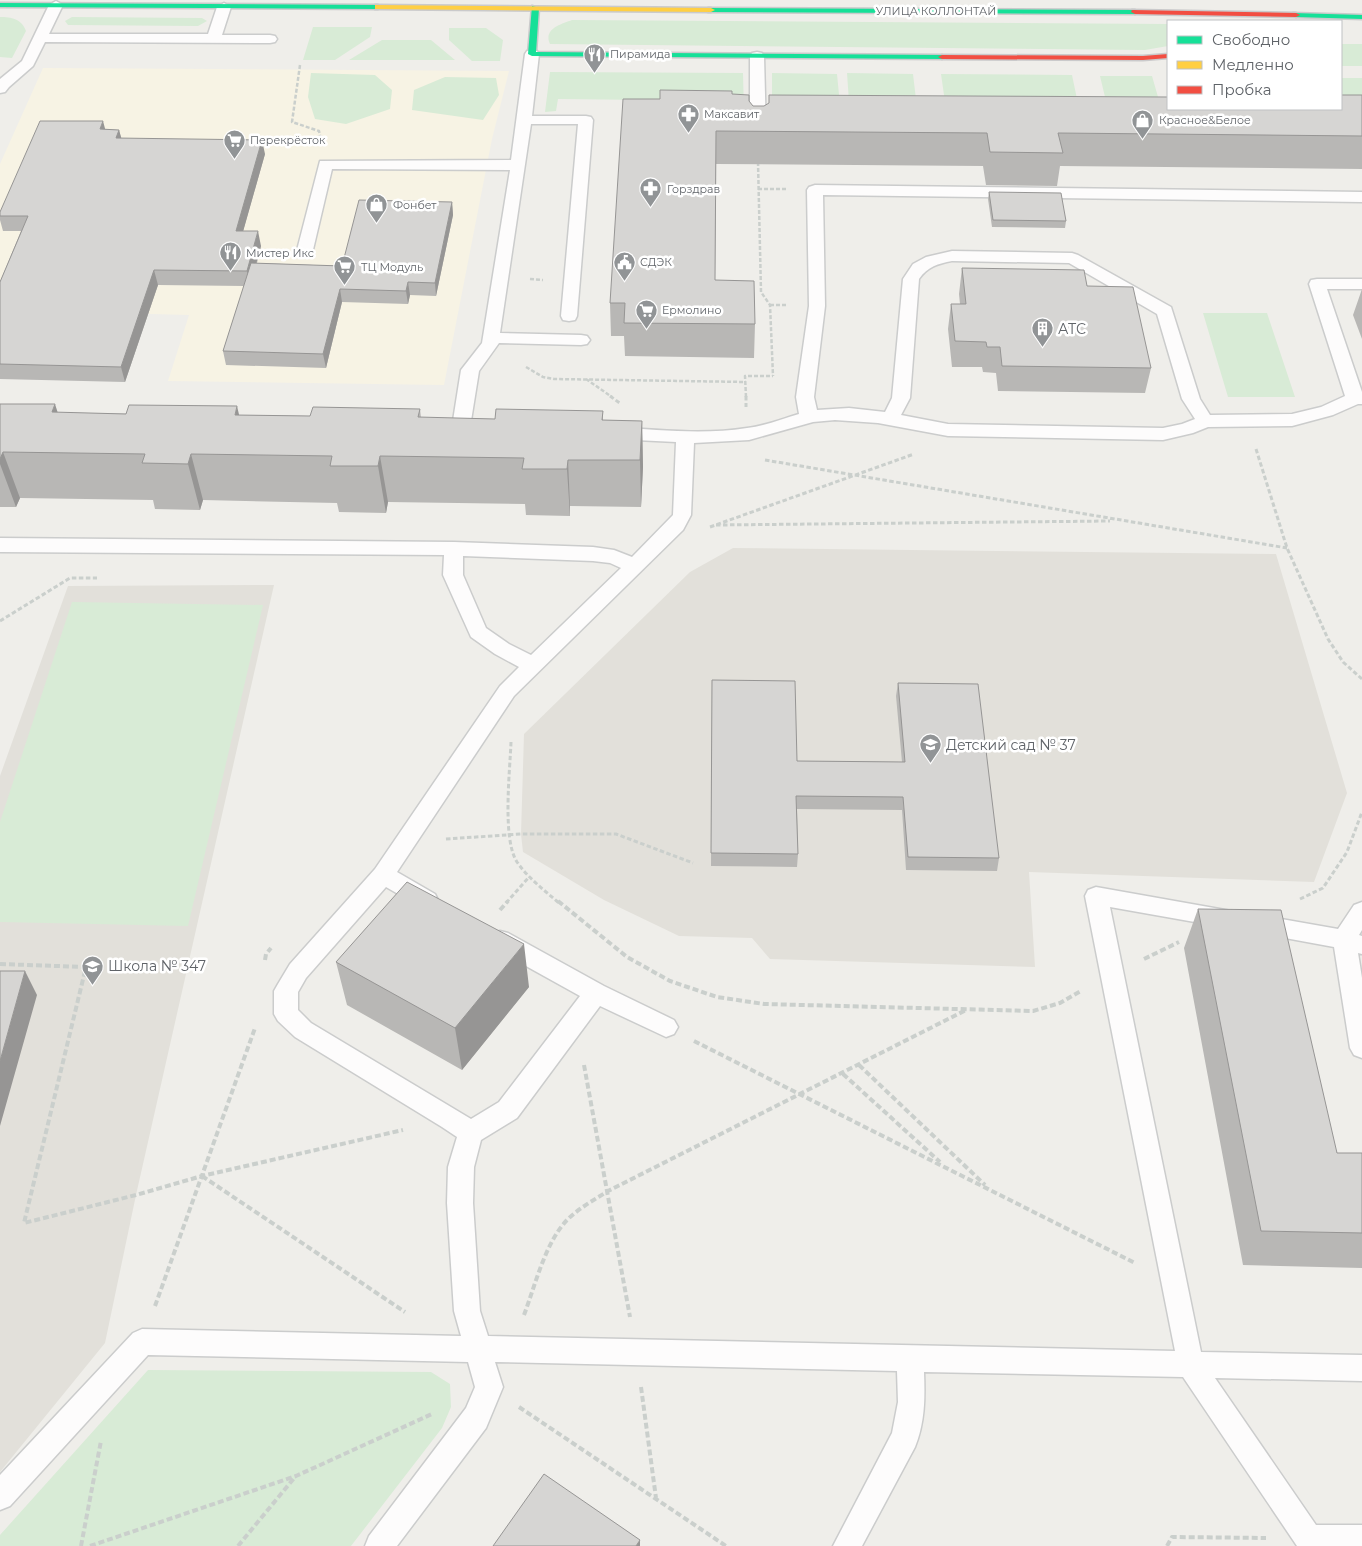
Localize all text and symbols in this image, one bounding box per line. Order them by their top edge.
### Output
street label: УЛИЦА КОЛЛОНТАЙ [876,4,996,18]
legend [1167,20,1342,110]
text: Свободно [1212,30,1290,49]
restaurant icon: Пирамида [582,42,606,73]
place label: Пирамида [610,47,670,61]
text: Медленно [1212,55,1294,74]
text: Пробка [1212,80,1271,99]
pharmacy icon: Максавит [676,102,700,133]
place label: Максавит [704,107,760,121]
shop icon: Красное&Белое [1131,108,1155,139]
place label: Красное&Белое [1159,113,1251,127]
supermarket icon: Перекрёсток [222,128,246,159]
place label: Перекрёсток [250,133,326,147]
pharmacy icon: Горздрав [639,177,663,208]
place label: Горздрав [667,182,720,196]
shop icon: Фонбет [365,193,389,224]
place label: Фонбет [393,198,437,212]
restaurant icon: Мистер Икс [218,241,242,272]
place label: Мистер Икс [246,246,314,260]
public building icon: СДЭК [612,250,636,281]
supermarket icon: ТЦ Модуль [333,255,357,286]
place label: СДЭК [640,255,672,269]
place label: ТЦ Модуль [361,260,423,274]
supermarket icon: Ермолино [634,298,658,329]
place label: Ермолино [662,303,721,317]
building icon: АТС [1030,317,1054,348]
place label: АТС [1058,320,1086,338]
school or university icon: Детский сад № 37 [918,733,942,764]
place label: Детский сад № 37 [946,736,1076,754]
school or university icon: Школа № 347 [80,954,104,985]
place label: Школа № 347 [108,957,206,975]

